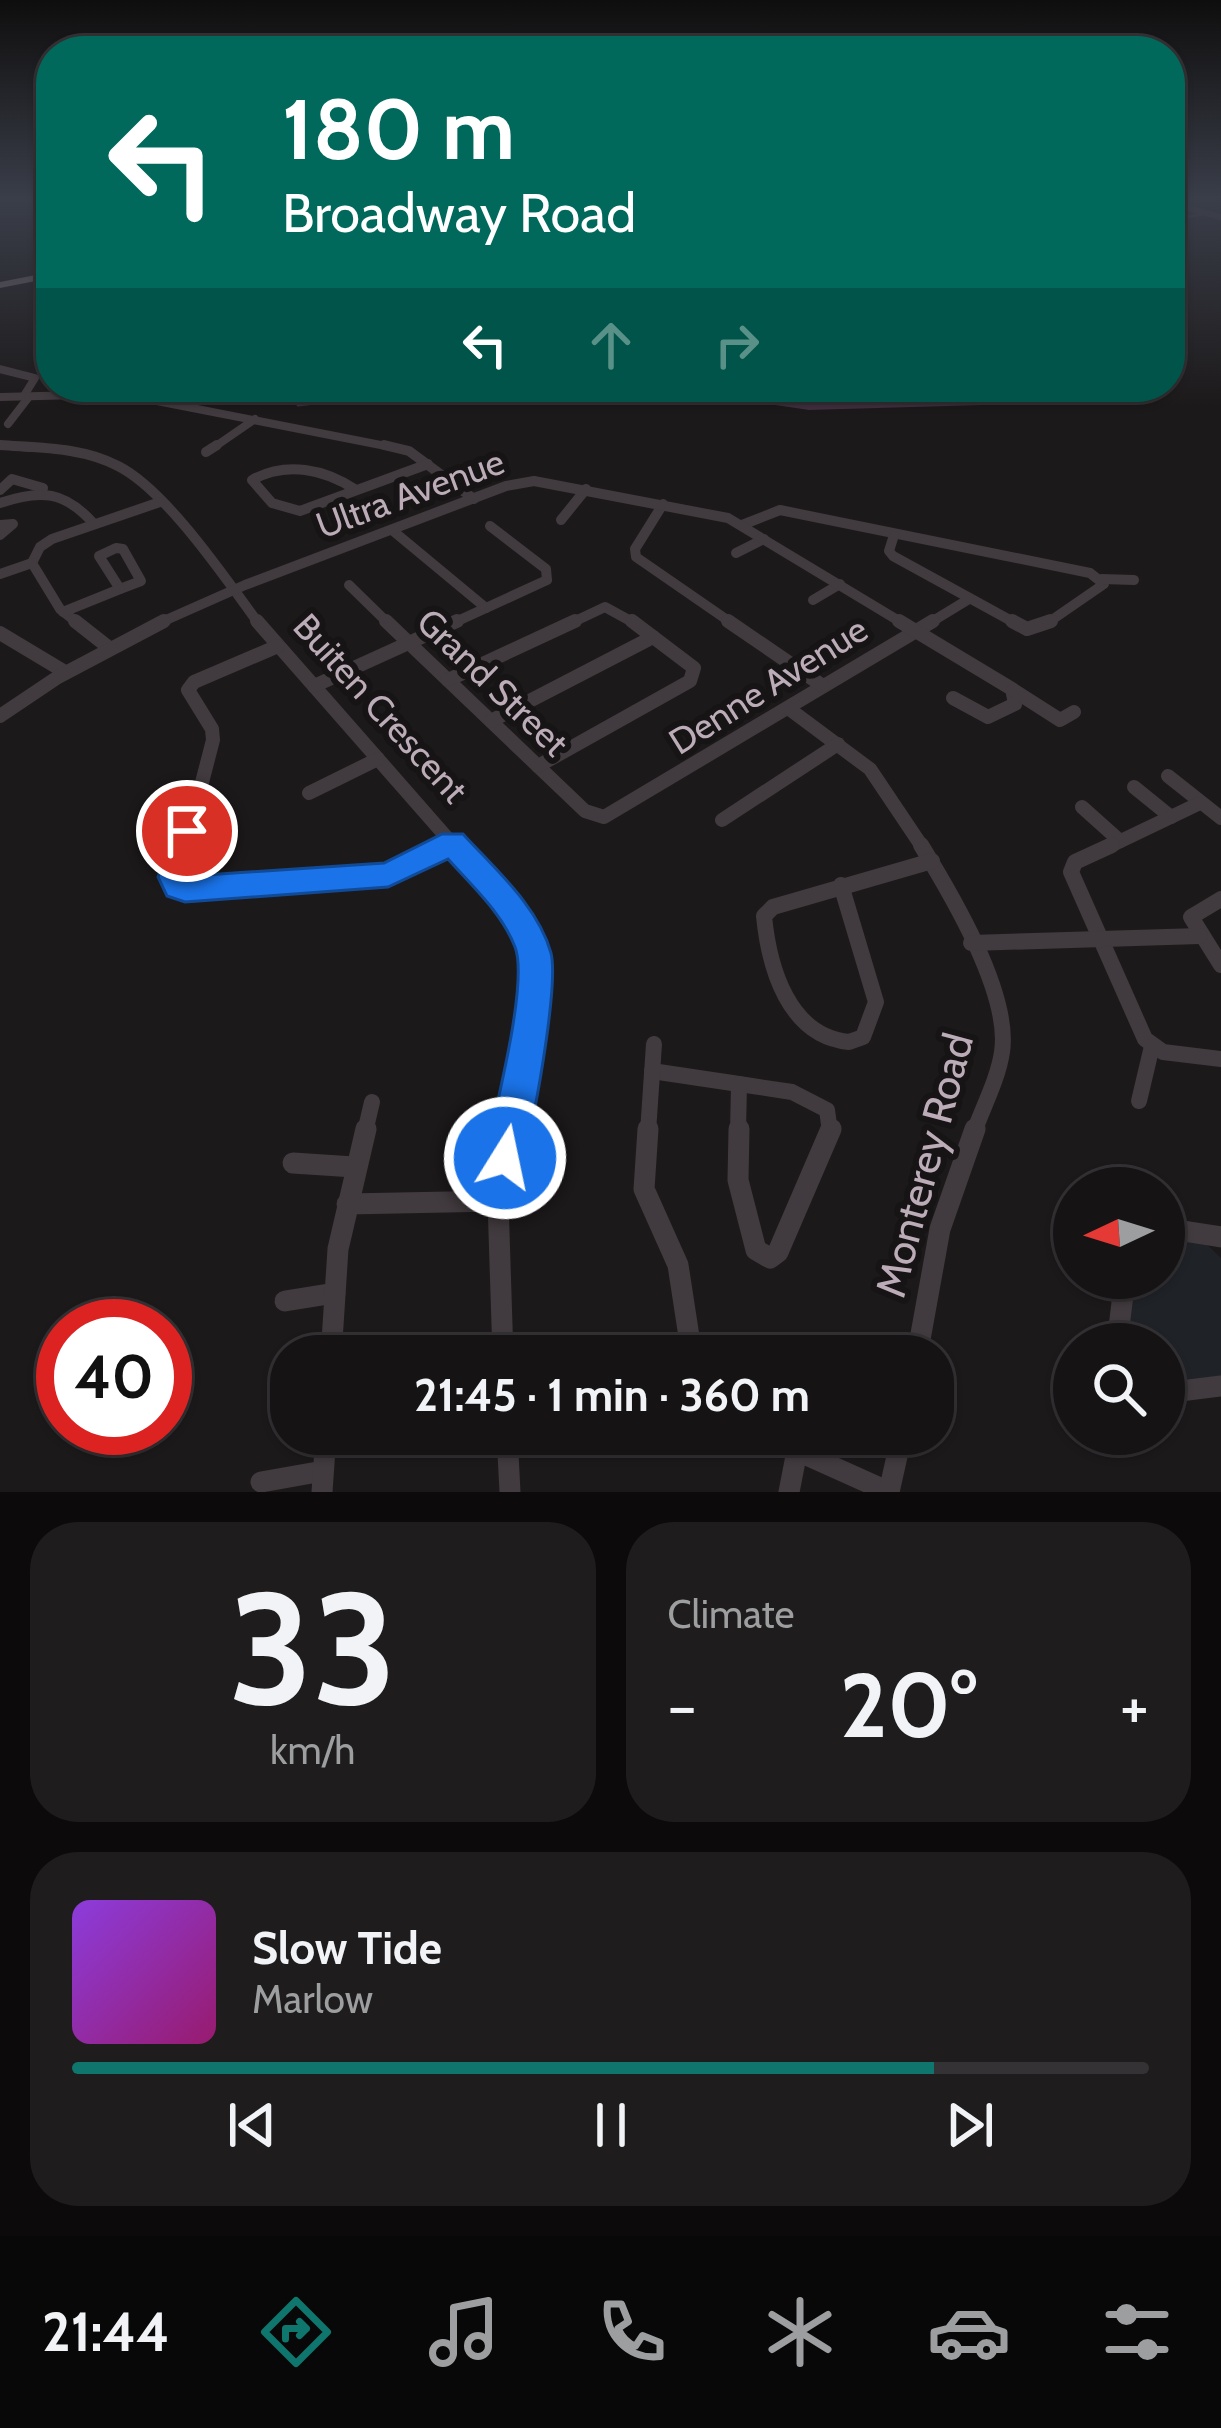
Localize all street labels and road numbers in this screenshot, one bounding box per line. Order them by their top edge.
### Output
street label: Ultra Avenue [310,439,510,547]
street label: Grand Street [408,599,578,765]
street label: Buiten Crescent [285,604,477,812]
street label: Denne Avenue [661,607,875,763]
street label: Monterey Road [864,1027,984,1303]

